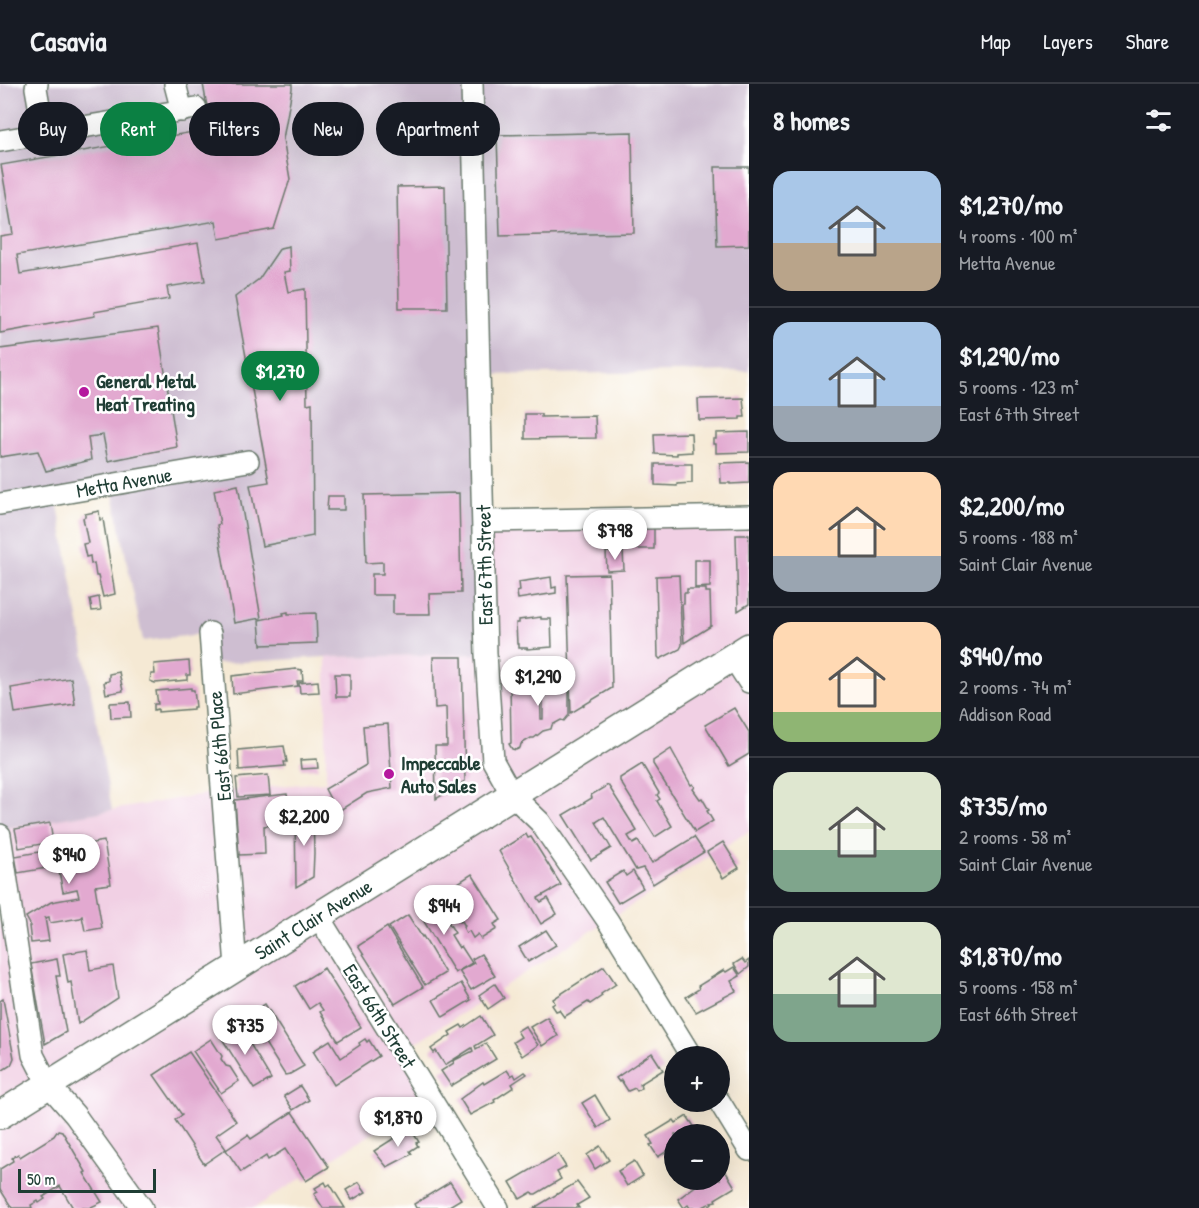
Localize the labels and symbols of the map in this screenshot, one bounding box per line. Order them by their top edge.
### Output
pin: $1,270 [231,351,329,402]
place label: General Metal Heat Treating [96,367,197,418]
marker: General Metal Heat Treating [77,385,91,399]
street label: Metta Avenue [74,460,174,504]
street label: East 67th Street [469,504,499,625]
pin: $798 [579,510,651,561]
pin: $1,290 [489,656,587,707]
street label: East 66th Place [201,690,237,802]
place label: Impeccable Auto Sales [401,749,481,799]
marker: Impeccable Auto Sales [382,767,396,781]
pin: $2,200 [255,796,353,847]
pin: $940 [33,834,105,885]
street label: Saint Clair Avenue [249,872,377,966]
pin: $944 [408,885,480,936]
street label: East 66th Street [337,959,423,1074]
pin: $735 [209,1005,281,1056]
pin: $1,870 [349,1097,447,1148]
scale bar [18,1166,156,1194]

